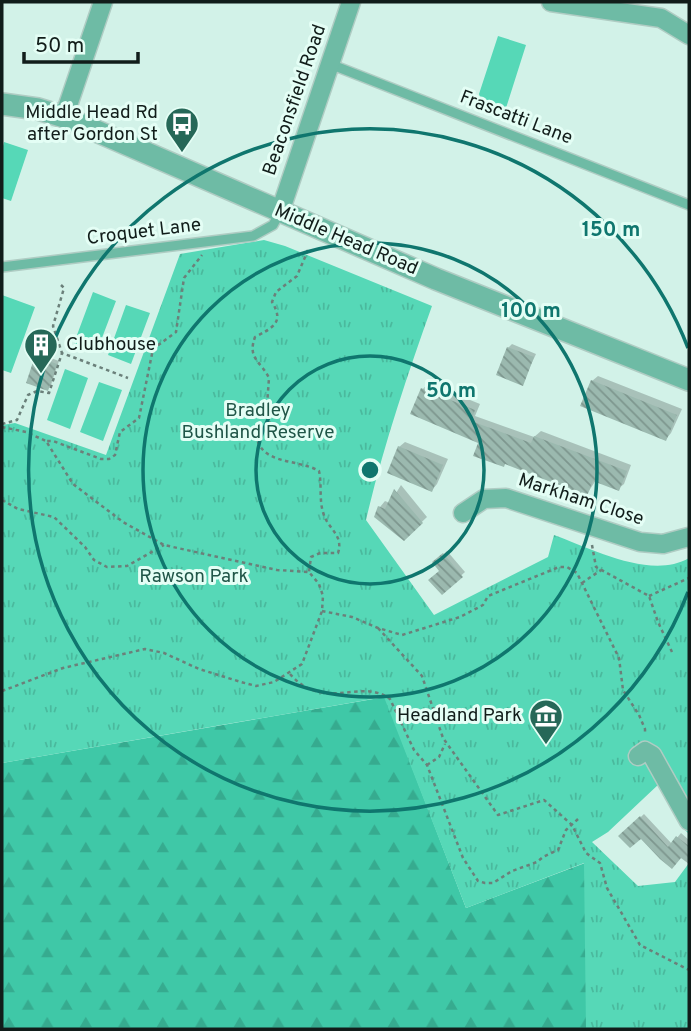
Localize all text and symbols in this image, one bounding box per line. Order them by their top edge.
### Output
scale bar [24,21,138,65]
street label: Beaconsfield Road [258,21,332,179]
text: 50 m [35,33,84,60]
street label: Frascatti Lane [456,85,576,151]
place label: Middle Head Rd after Gordon St [25,101,158,147]
bus stop icon: Middle Head Rd after Gordon St [163,105,201,154]
street label: Middle Head Road [270,199,422,281]
street label: Croquet Lane [85,213,203,251]
text: 150 m [582,217,640,244]
text: 100 m [501,298,561,325]
building icon: Clubhouse [22,326,60,375]
place label: Clubhouse [66,333,156,357]
text: 50 m [426,378,476,405]
park label: Bradley Bushland Reserve [182,399,334,445]
centre of rings [358,458,382,482]
street label: Markham Close [515,468,647,532]
park label: Rawson Park [139,565,249,589]
museum icon: Headland Park [527,697,565,746]
place label: Headland Park [397,704,522,728]

